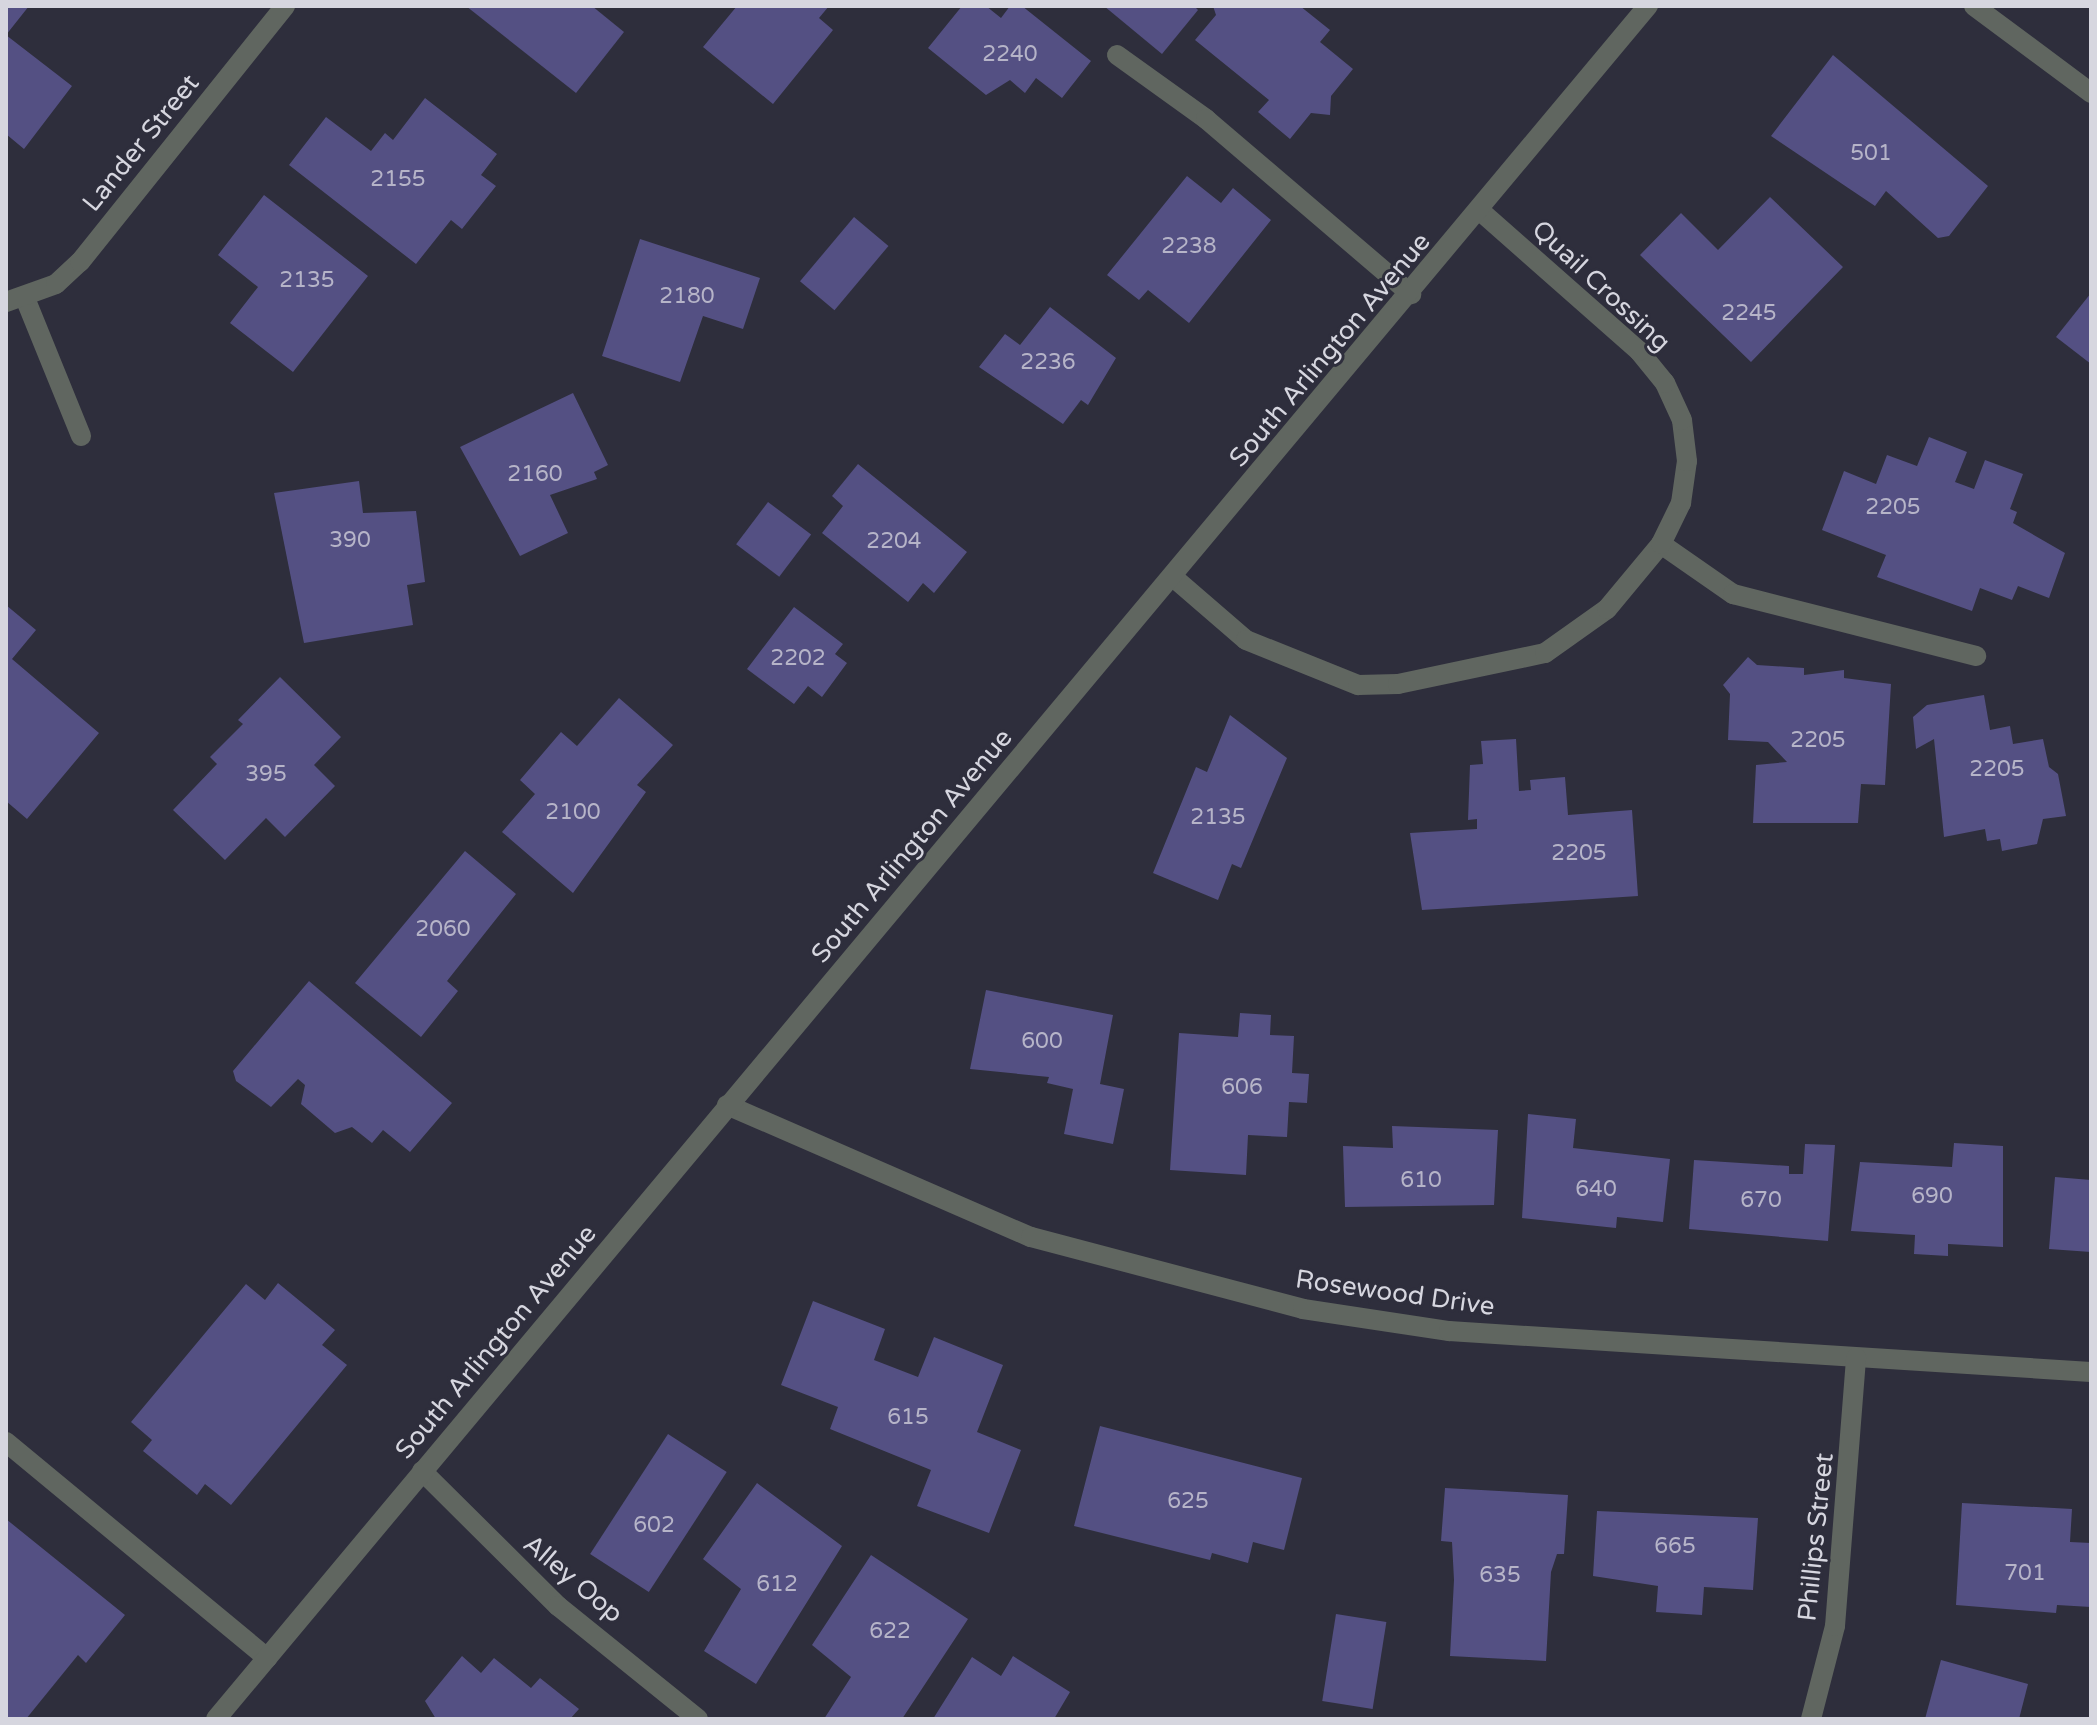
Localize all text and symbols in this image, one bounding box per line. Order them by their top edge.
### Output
house number: 2240 [982,42,1038,68]
street label: Lander Street [76,68,206,218]
house number: 501 [1850,141,1892,167]
house number: 2155 [370,167,426,193]
street label: Quail Crossing [1525,214,1677,358]
street label: South Arlington Avenue [1223,227,1437,473]
house number: 2238 [1161,234,1217,260]
house number: 2135 [279,268,335,294]
house number: 2180 [659,284,715,310]
house number: 2245 [1721,301,1777,327]
house number: 2236 [1020,350,1076,376]
house number: 2160 [507,462,563,488]
house number: 2205 [1865,495,1921,521]
house number: 390 [329,528,371,554]
house number: 2204 [866,529,922,555]
house number: 2202 [770,646,826,672]
street label: South Arlington Avenue [805,723,1019,969]
house number: 2205 [1790,728,1846,754]
house number: 2205 [1969,757,2025,783]
house number: 395 [245,762,287,788]
house number: 2100 [545,800,601,826]
house number: 2135 [1190,805,1246,831]
house number: 2205 [1551,841,1607,867]
house number: 2060 [415,917,471,943]
house number: 600 [1021,1029,1063,1055]
house number: 606 [1221,1075,1263,1101]
house number: 610 [1400,1168,1442,1194]
house number: 640 [1575,1177,1617,1203]
house number: 690 [1911,1184,1953,1210]
house number: 670 [1740,1188,1782,1214]
street label: South Arlington Avenue [389,1219,603,1465]
street label: Rosewood Drive [1293,1264,1497,1322]
house number: 615 [887,1405,929,1431]
street label: Phillips Street [1792,1451,1840,1623]
house number: 625 [1167,1489,1209,1515]
house number: 602 [633,1513,675,1539]
street label: Alley Oop [517,1528,629,1630]
house number: 665 [1654,1534,1696,1560]
house number: 701 [2004,1561,2046,1587]
house number: 635 [1479,1563,1521,1589]
house number: 612 [756,1572,798,1598]
house number: 622 [869,1619,911,1645]

